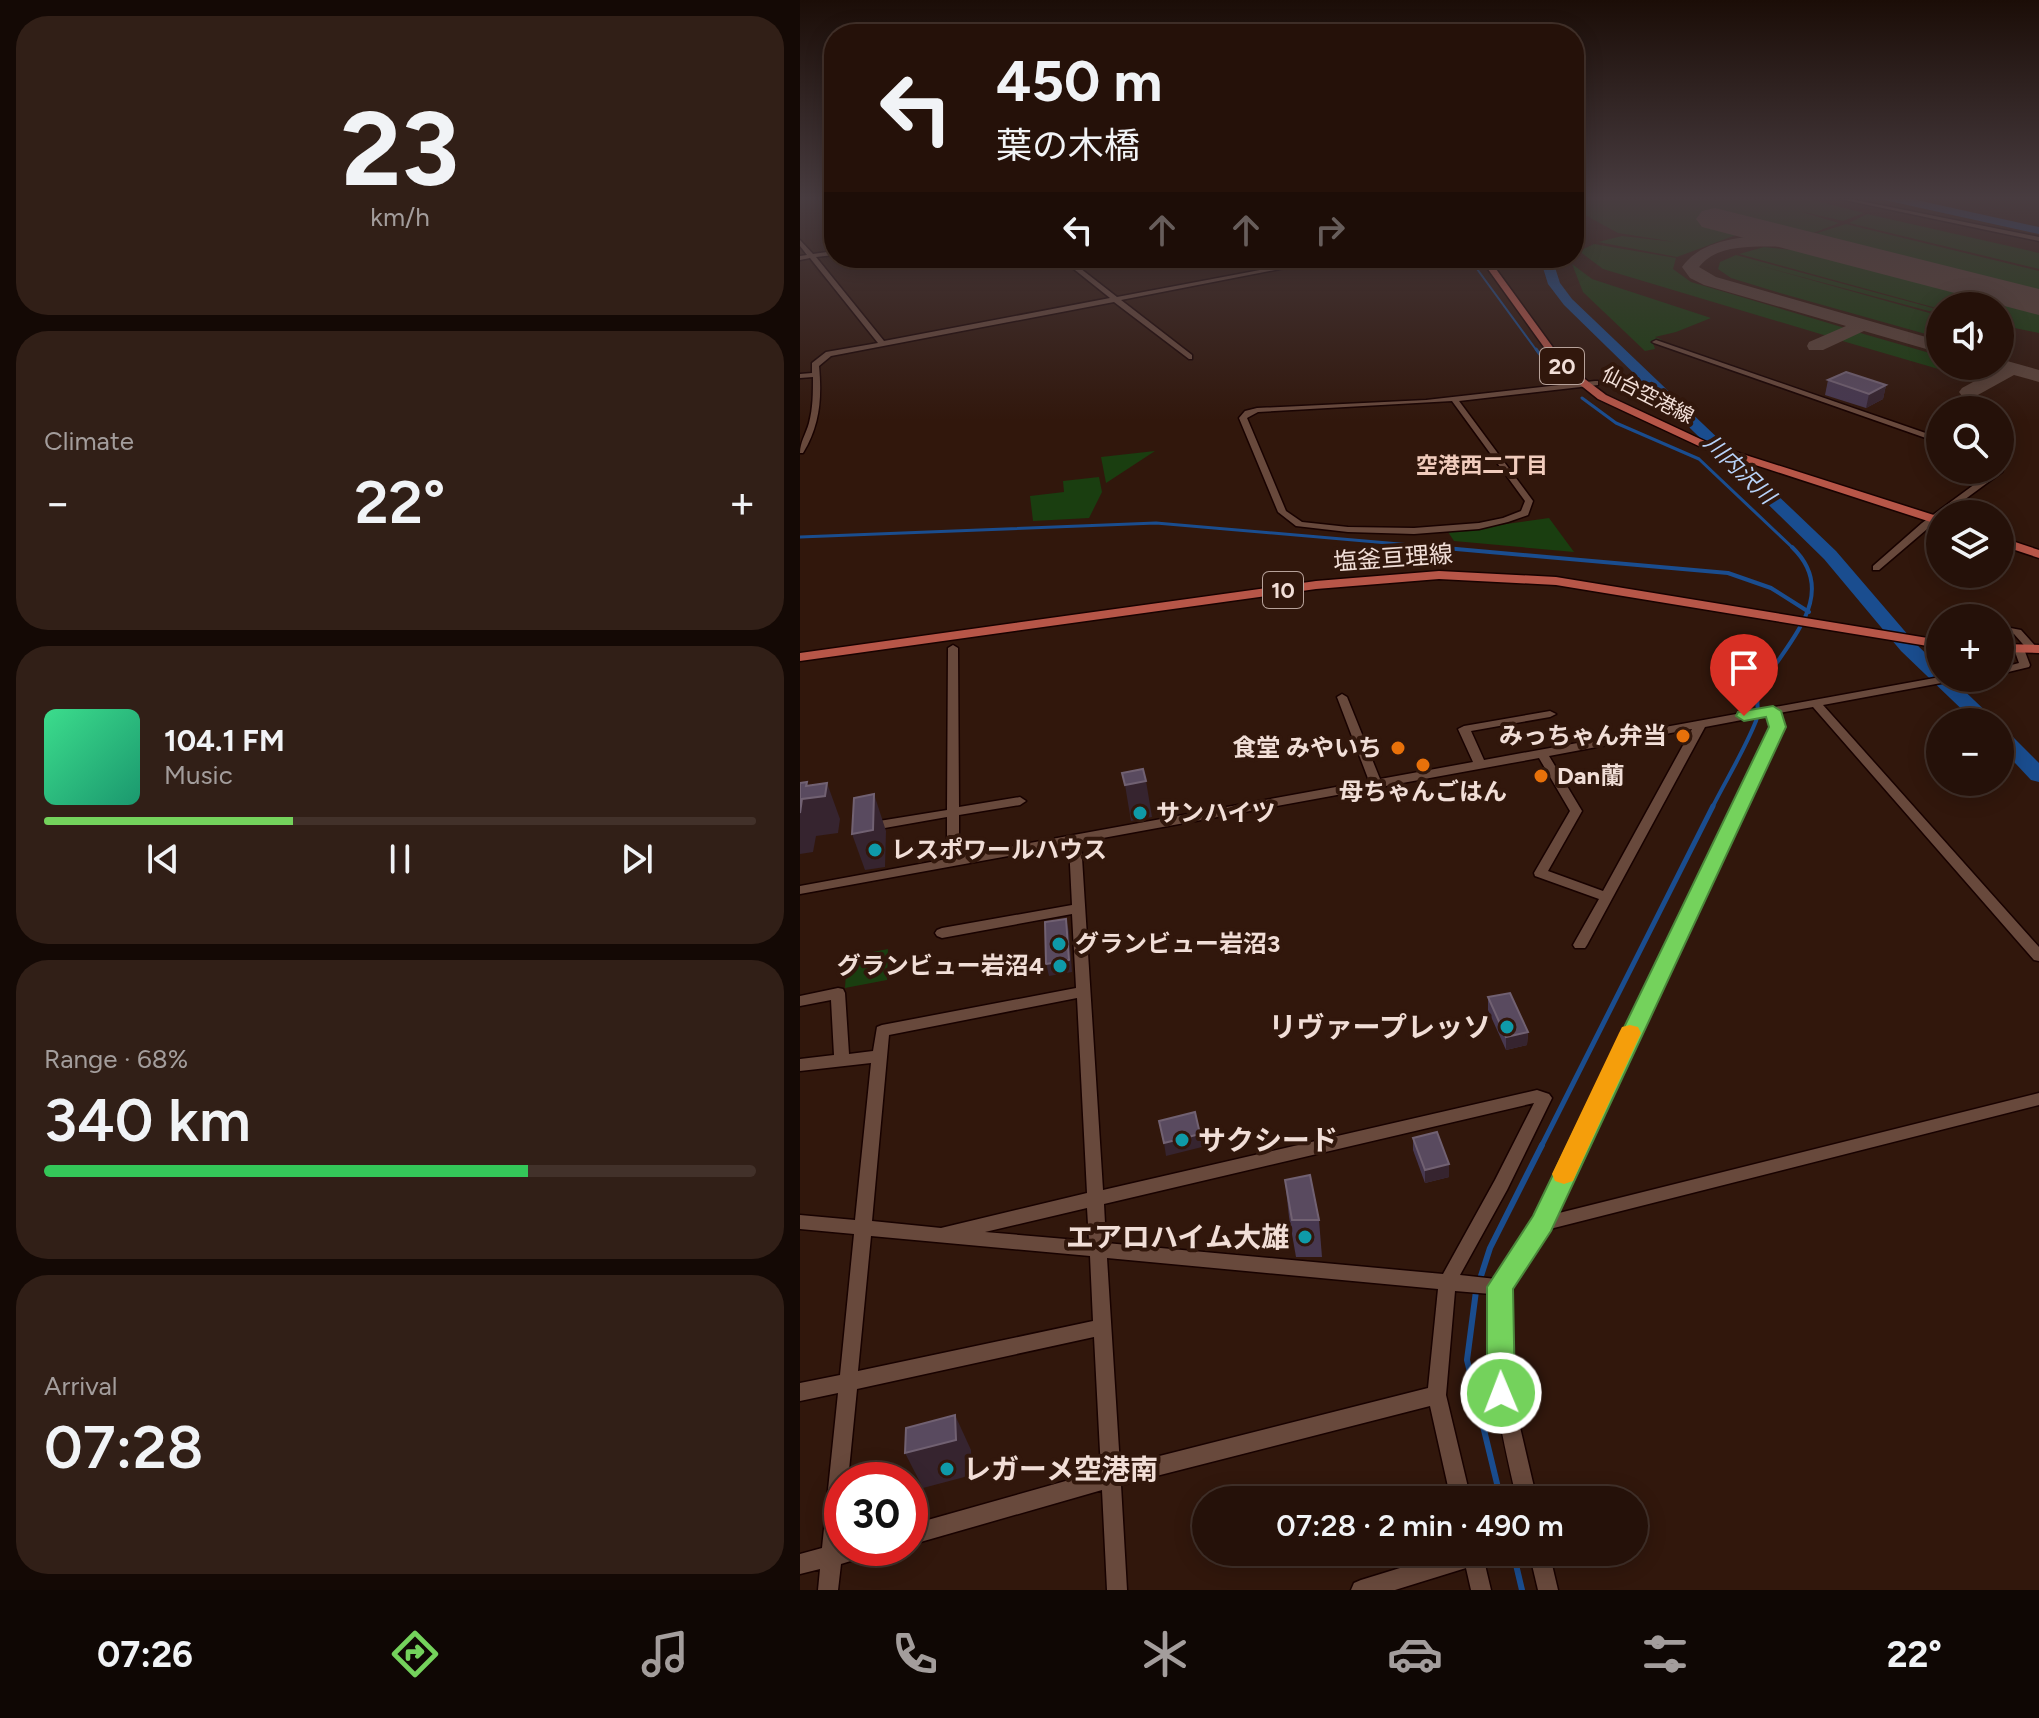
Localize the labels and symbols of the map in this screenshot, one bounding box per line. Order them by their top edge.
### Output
road number: 20 [1540,348,1584,384]
street label: 仙台空港線 [1598,362,1698,428]
water label: 川内沢川 [1699,429,1782,511]
district label: 空港西二丁目 [1416,452,1548,479]
street label: 塩釜亘理線 [1332,539,1454,576]
road number: 10 [1263,572,1303,608]
pin [1710,634,1778,716]
place label: みっちゃん弁当 [1499,721,1667,750]
marker: みっちゃん弁当 [1674,727,1692,745]
place label: 食堂 みやいち [1232,733,1382,762]
marker: 食堂 みやいち [1389,739,1407,757]
marker: 母ちゃんごはん [1414,756,1432,774]
place label: Dan蘭 [1557,761,1624,790]
marker: Dan蘭 [1532,767,1550,785]
place label: 母ちゃんごはん [1339,777,1507,806]
place label: サンハイツ [1156,798,1276,827]
marker: サンハイツ [1131,804,1149,822]
place label: レスポワールハウス [891,835,1107,864]
marker: レスポワールハウス [866,841,884,859]
place label: グランビュー岩沼3 [1075,929,1280,958]
marker: グランビュー岩沼3 [1050,935,1068,953]
place label: グランビュー岩沼4 [837,951,1044,980]
marker: グランビュー岩沼4 [1051,957,1069,975]
place label: リヴァープレッソ [1269,1010,1491,1044]
marker: リヴァープレッソ [1498,1018,1516,1036]
place label: サクシード [1198,1123,1338,1157]
marker: サクシード [1173,1131,1191,1149]
place label: エアロハイム大雄 [1066,1220,1289,1254]
marker: エアロハイム大雄 [1296,1228,1314,1246]
position arrow [1459,1351,1543,1435]
place label: レガーメ空港南 [963,1452,1158,1486]
marker: レガーメ空港南 [938,1460,956,1478]
speed limit sign: 30 [824,1462,928,1566]

